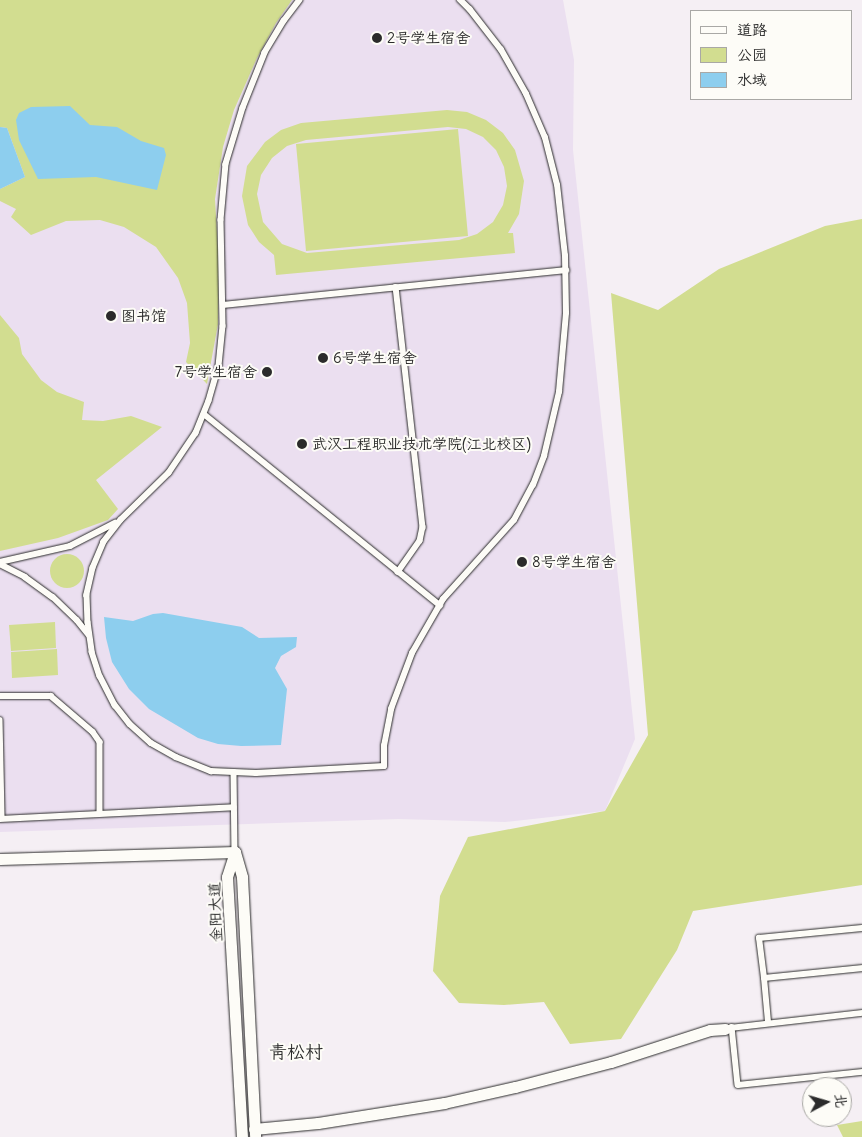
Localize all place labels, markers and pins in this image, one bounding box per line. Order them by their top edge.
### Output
place label: 2号学生宿舍 [387,29,470,47]
marker: 2号学生宿舍 [371,32,383,44]
place label: 图书馆 [121,307,166,325]
marker: 图书馆 [105,310,117,322]
place label: 6号学生宿舍 [333,349,417,367]
marker: 6号学生宿舍 [317,352,329,364]
place label: 7号学生宿舍 [175,363,257,381]
marker: 7号学生宿舍 [261,366,273,378]
place label: 武汉工程职业技术学院(江北校区) [312,435,531,453]
marker: 武汉工程职业技术学院(江北校区) [296,438,308,450]
place label: 8号学生宿舍 [532,553,616,571]
marker: 8号学生宿舍 [516,556,528,568]

